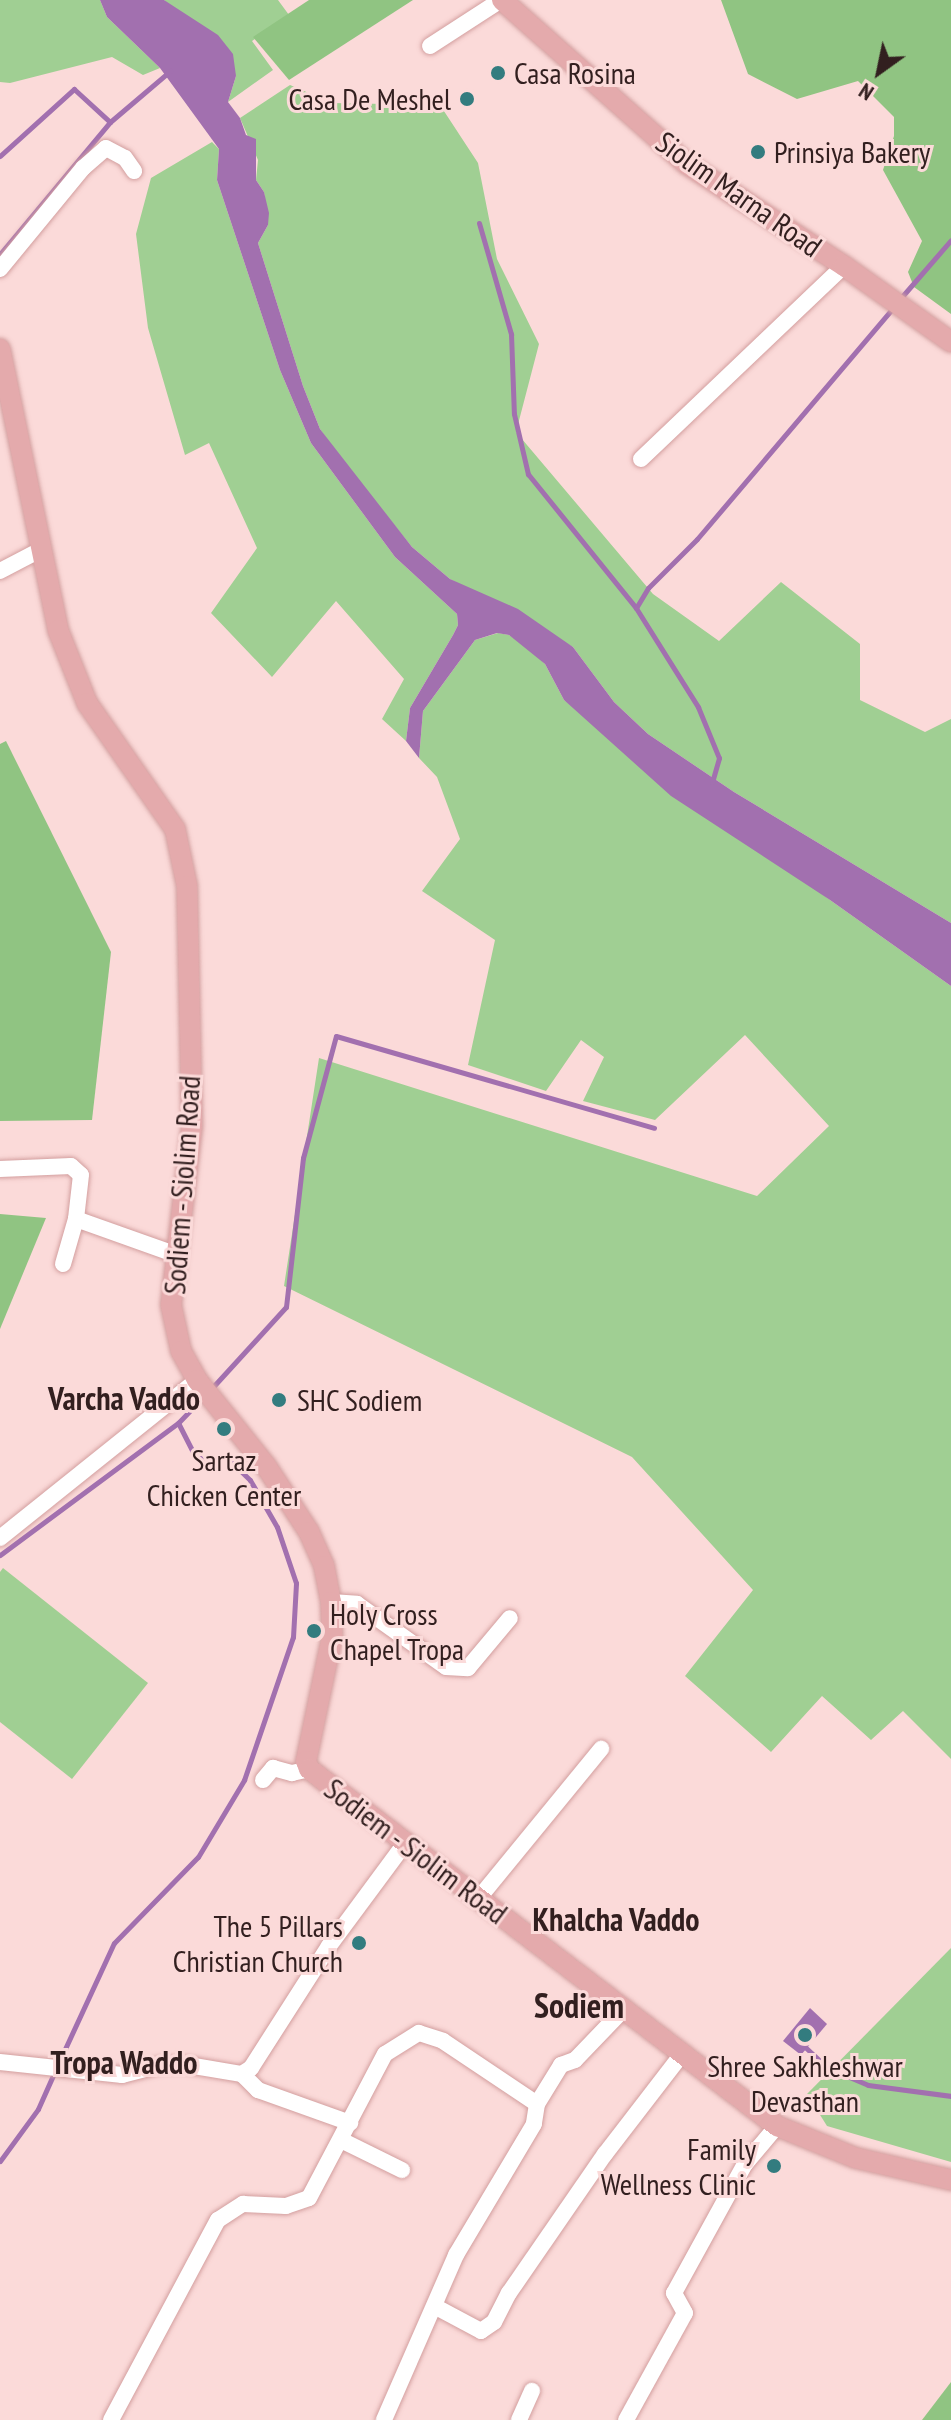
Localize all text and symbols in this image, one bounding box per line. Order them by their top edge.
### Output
north arrow [839,32,919,112]
place label: Casa Rosina [514,55,636,91]
marker: Casa Rosina [489,64,507,82]
text: N [853,77,879,107]
place label: Casa De Meshel [288,81,451,117]
marker: Casa De Meshel [458,90,476,108]
street label: Siolim Marna Road [649,124,829,264]
place label: Prinsiya Bakery [774,134,930,170]
marker: Prinsiya Bakery [749,143,767,161]
street label: Sodiem - Siolim Road [156,1073,208,1297]
district label: Varcha Vaddo [48,1379,200,1417]
place label: SHC Sodiem [297,1382,423,1418]
marker: SHC Sodiem [268,1389,290,1411]
marker: Sartaz Chicken Center [215,1420,233,1438]
place label: Sartaz Chicken Center [147,1442,301,1512]
place label: Holy Cross Chapel Tropa [330,1596,465,1666]
marker: Holy Cross Chapel Tropa [305,1622,323,1640]
street label: Sodiem - Siolim Road [317,1770,515,1932]
district label: Khalcha Vaddo [532,1900,700,1938]
place label: The 5 Pillars Christian Church [173,1908,343,1978]
marker: The 5 Pillars Christian Church [350,1934,368,1952]
district label: Sodiem [534,1986,624,2026]
marker: Shree Sakhleshwar Devasthan [796,2026,814,2044]
district label: Tropa Waddo [50,2043,198,2081]
place label: Shree Sakhleshwar Devasthan [707,2048,903,2118]
place label: Family Wellness Clinic [601,2131,756,2202]
marker: Family Wellness Clinic [763,2155,785,2177]

